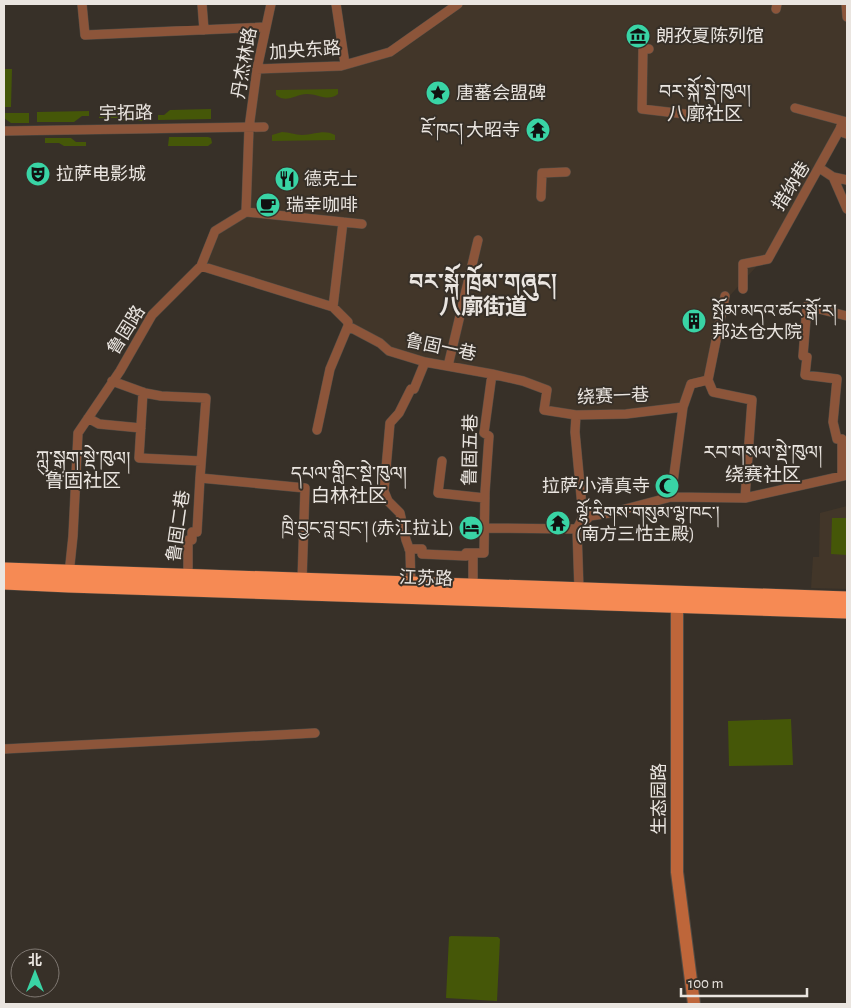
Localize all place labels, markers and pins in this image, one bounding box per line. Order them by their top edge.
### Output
museum icon: 朗孜夏陈列馆 [625,23,651,49]
place label: 朗孜夏陈列馆 [656,26,764,46]
place icon: 唐蕃会盟碑 [425,80,451,106]
place label: 唐蕃会盟碑 [456,83,546,103]
place label: ཇོ་ཁང། 大昭寺 [420,116,520,145]
temple icon: ཇོ་ཁང། 大昭寺 [525,117,551,143]
theatre icon: 拉萨电影城 [25,161,51,187]
place label: 拉萨电影城 [56,164,146,184]
restaurant icon: 德克士 [274,166,300,192]
place label: 德克士 [304,169,358,189]
cafe icon: 瑞幸咖啡 [255,192,281,218]
place label: 瑞幸咖啡 [286,195,358,215]
place label: སྤོམ་མདའ་ཚང་སྒོ་ར། 邦达仓大院 [712,297,837,342]
building icon: སྤོམ་མདའ་ཚང་སྒོ་ར། 邦达仓大院 [681,308,707,334]
mosque icon: 拉萨小清真寺 [654,473,680,499]
place label: 拉萨小清真寺 [542,476,650,496]
place label: ལྷོ་རིགས་གསུམ་ལྷ་ཁང་། (南方三怙主殿) [576,498,720,544]
temple icon: ལྷོ་རིགས་གསུམ་ལྷ་ཁང་། (南方三怙主殿) [545,510,571,536]
place label: ཁྲི་བྱང་བླ་བྲང་། (赤江拉让) [281,514,454,543]
hotel icon: ཁྲི་བྱང་བླ་བྲང་། (赤江拉让) [458,515,484,541]

